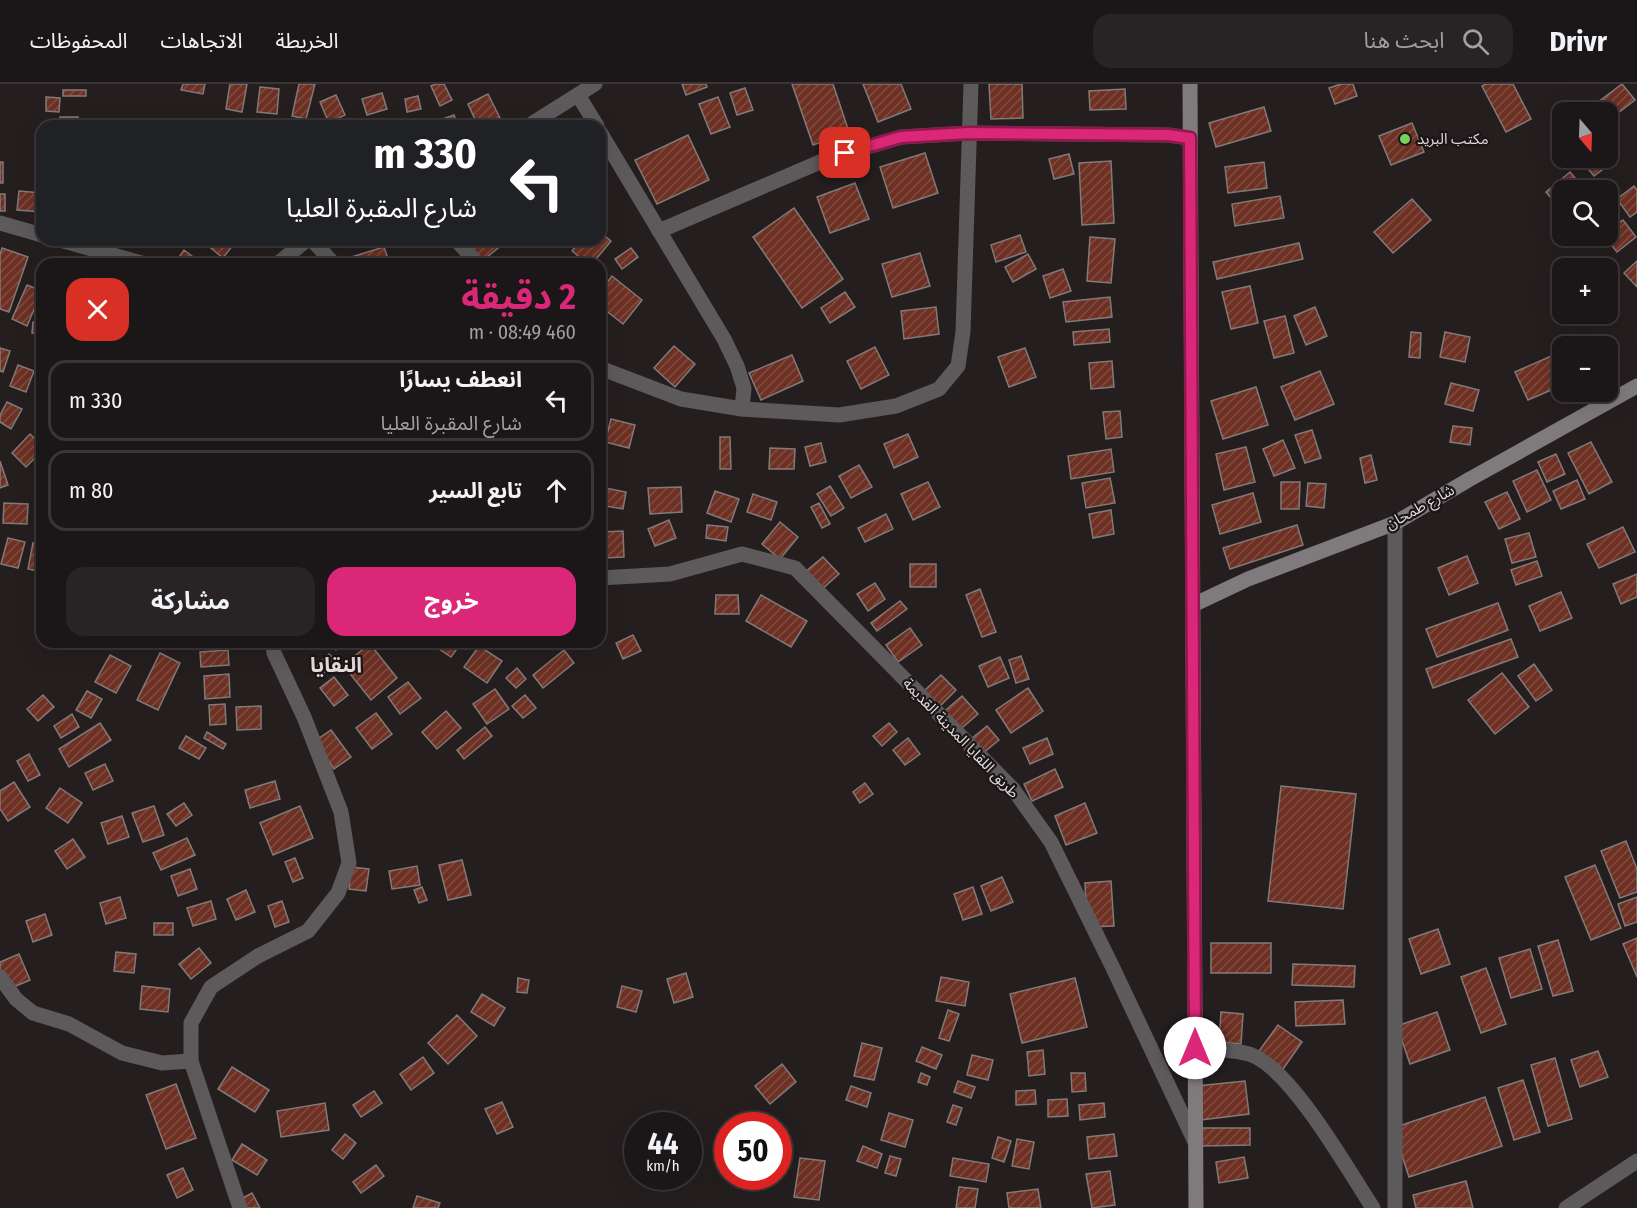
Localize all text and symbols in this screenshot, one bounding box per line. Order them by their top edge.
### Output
search box [1093,14,1513,68]
icon: search [1459,25,1492,58]
text: Drivr [1549,25,1607,58]
text: ابحث هنا [1363,27,1444,54]
text: المحفوظات [30,28,127,54]
text: الاتجاهات [160,28,242,54]
text: الخريطة [275,28,338,54]
north arrow [1552,102,1618,168]
map controls [1552,102,1618,402]
pin [819,127,870,178]
text: 330 m [374,129,477,179]
place label: مكتب البريد [1417,130,1489,148]
marker: مكتب البريد [1398,132,1412,146]
icon: arrive [828,136,861,169]
icon: left [498,144,576,222]
button: search [1552,180,1618,246]
text: شارع المقبرة العليا [286,192,477,224]
button: + [1552,258,1618,324]
text: 2 دقيقة [461,275,576,319]
button: close [66,278,129,341]
text: 460 m · 08:49 [469,320,576,344]
button: − [1552,336,1618,402]
text: انعطف يسارًا [399,366,522,393]
icon: left [540,384,573,417]
text: 330 m [69,387,122,414]
text: شارع المقبرة العليا [380,411,522,435]
icon: ahead [540,474,573,507]
text: 80 m [69,477,114,504]
text: تابع السير [429,477,522,504]
street label: شارع طمحان [1382,481,1459,536]
button: مشاركة [66,567,315,636]
button: خروج [327,567,576,636]
district label: النقايا [310,652,362,678]
street label: طريق اللقايا المدينة القديمة [898,674,1023,802]
position arrow [1163,1016,1227,1080]
speed limit sign: 50 [714,1112,792,1190]
text: 44 [648,1126,678,1162]
text: km/h [646,1157,680,1175]

